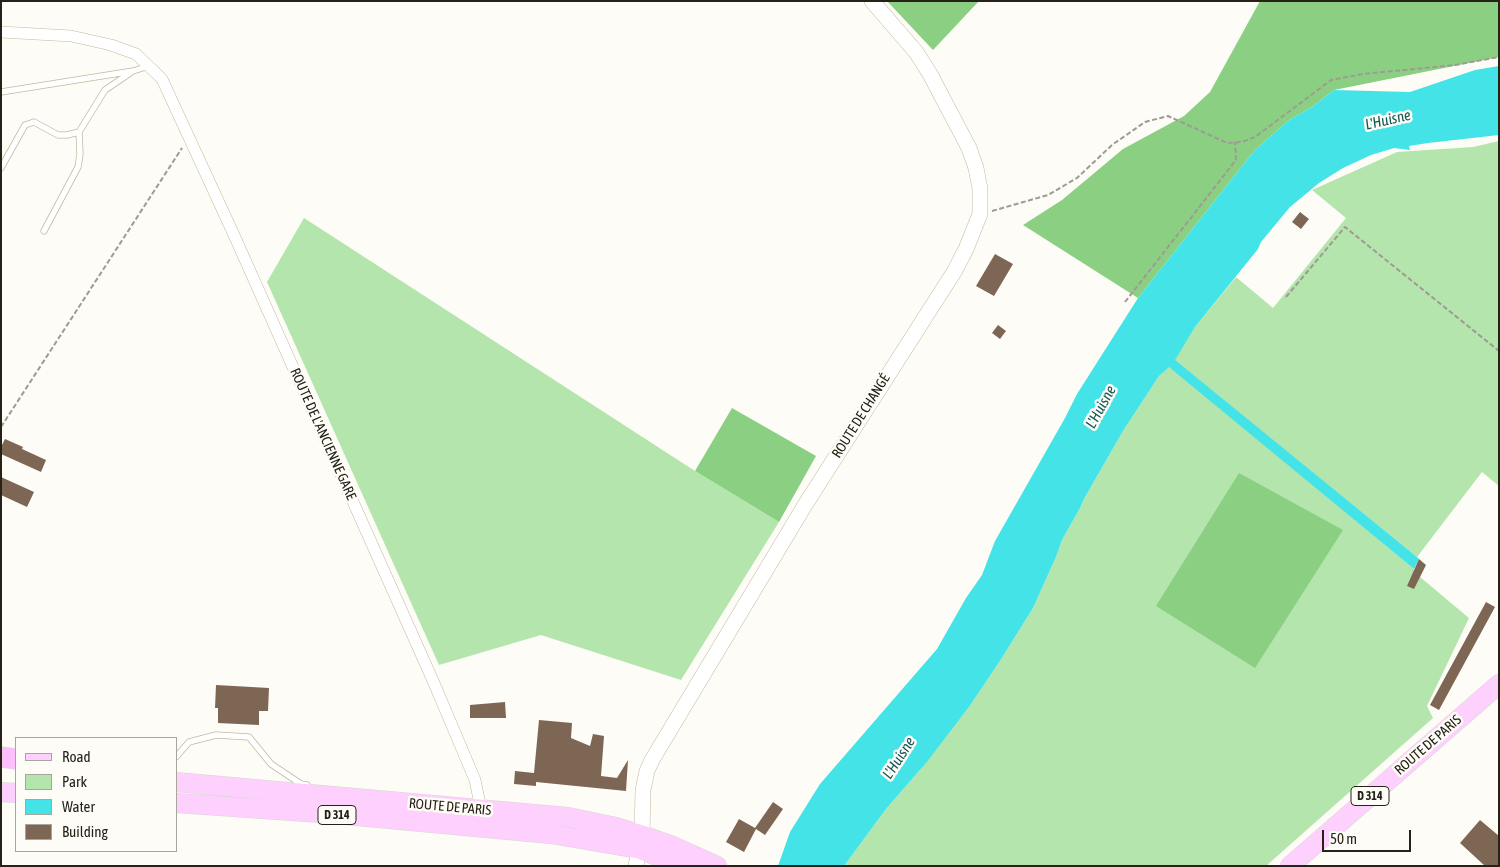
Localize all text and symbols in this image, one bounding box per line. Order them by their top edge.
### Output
water label: L'Huisne [1363,106,1413,134]
street label: ROUTE DE L'ANCIENNE GARE [286,365,360,503]
street label: ROUTE DE CHANGÉ [828,371,894,461]
water label: L'Huisne [1082,382,1120,432]
street label: ROUTE DE PARIS [1391,712,1465,778]
water label: L'Huisne [879,734,919,782]
legend [15,737,178,852]
text: Road [62,748,91,765]
text: Park [62,773,87,790]
road number: D 314 [1351,786,1389,806]
street label: ROUTE DE PARIS [408,795,492,819]
text: Water [62,798,95,815]
road number: D 314 [318,806,356,824]
scale bar [1325,820,1414,852]
text: Building [62,823,108,840]
text: 50 m [1330,830,1357,847]

